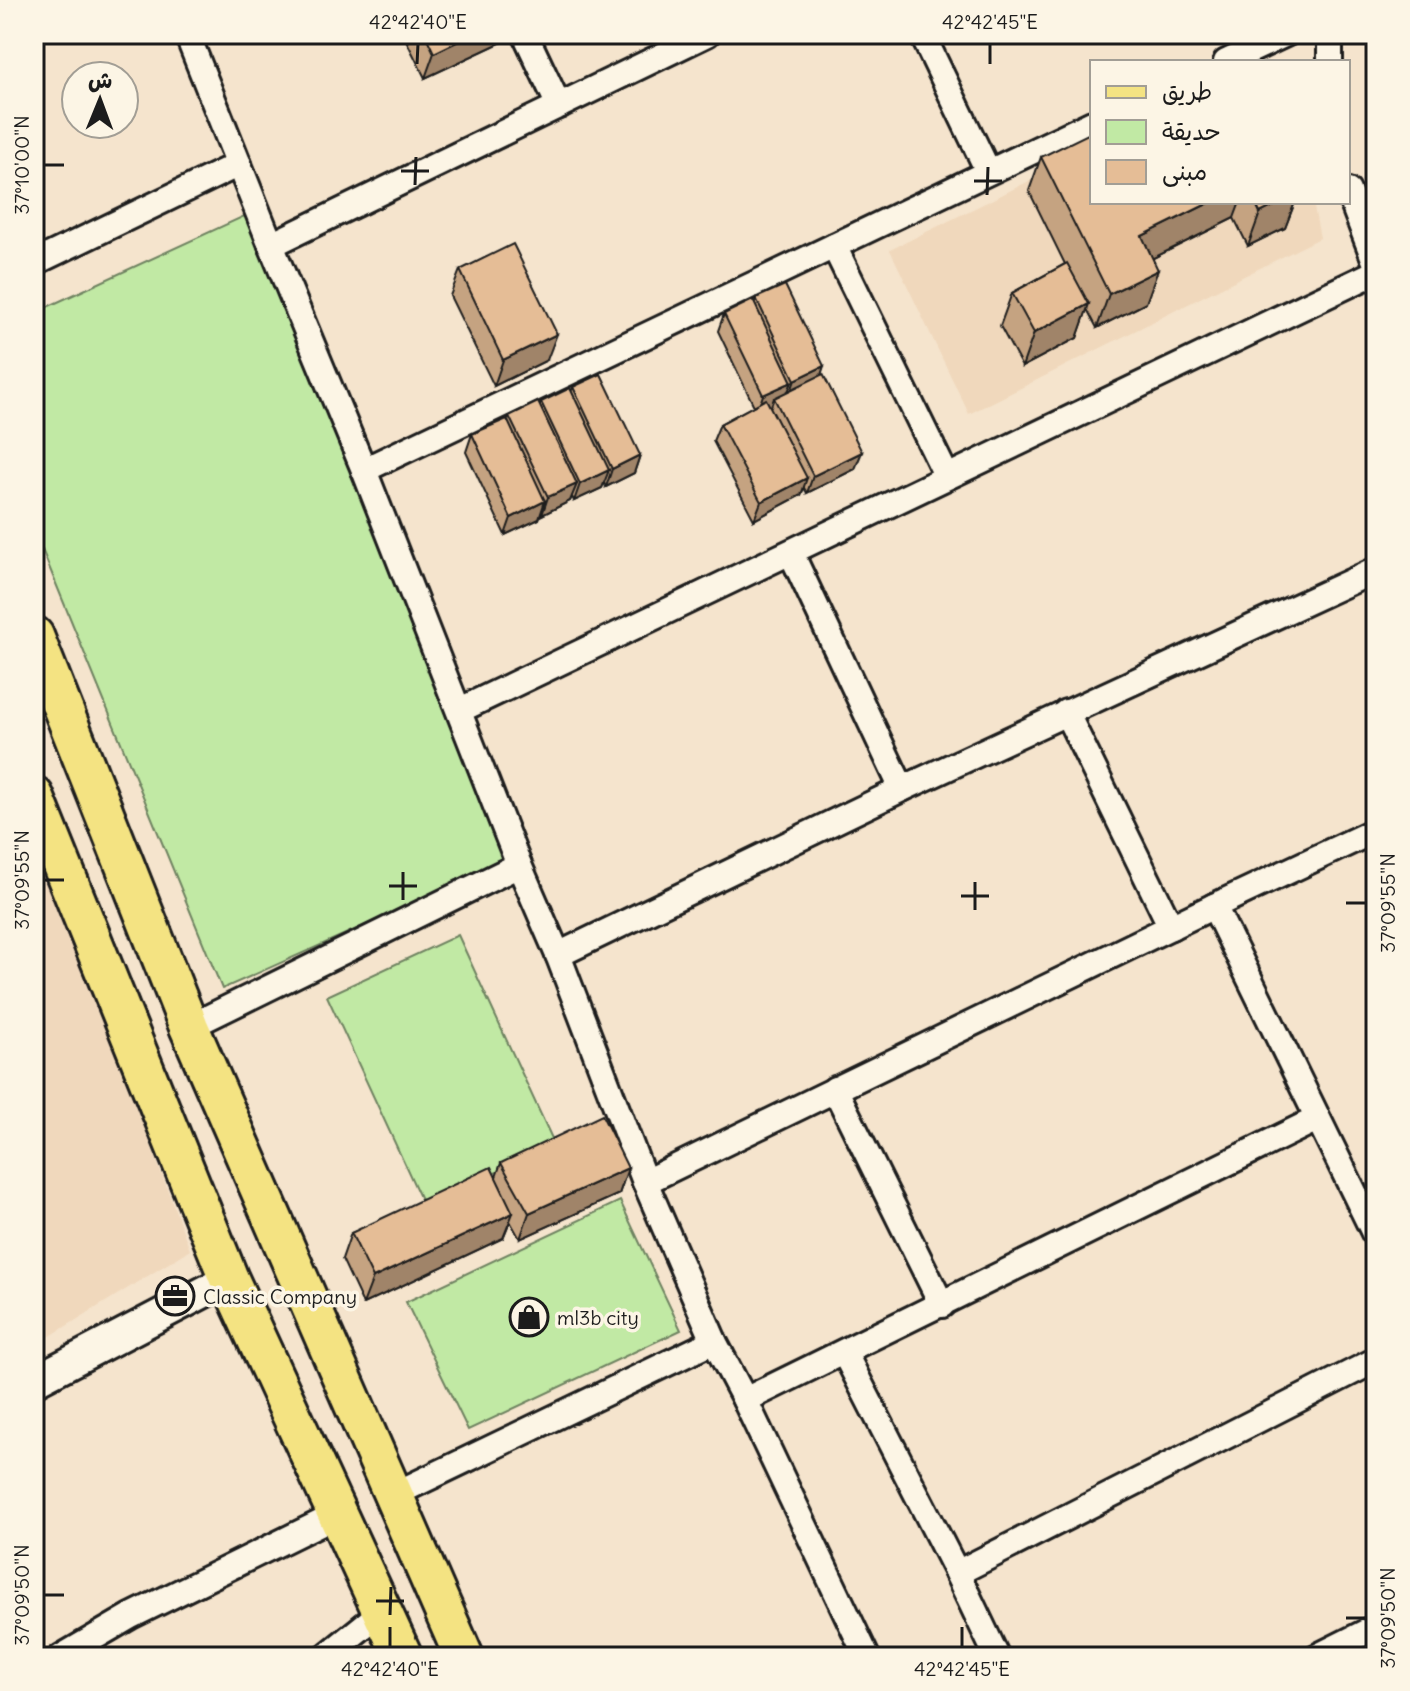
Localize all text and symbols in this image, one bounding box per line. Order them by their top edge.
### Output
text: 42°42'40"E [369,9,467,34]
text: 42°42'45"E [942,9,1038,34]
north arrow [60,60,140,140]
legend [1090,60,1350,204]
text: ش [88,66,113,94]
text: طريق [1162,76,1212,106]
text: 37°10'00"N [9,115,34,215]
text: حديقة [1162,116,1221,146]
text: مبنى [1162,156,1207,187]
text: 37°09'55"N [9,830,34,930]
text: 37°09'55"N [1375,853,1400,953]
office icon: Classic Company [154,1275,196,1317]
place label: Classic Company [203,1284,357,1309]
shop icon: ml3b city [508,1296,550,1338]
place label: ml3b city [557,1305,639,1330]
text: 37°09'50"N [9,1544,34,1646]
text: 37°09'50"N [1375,1567,1400,1669]
text: 42°42'40"E [341,1656,439,1681]
text: 42°42'45"E [914,1656,1010,1681]

